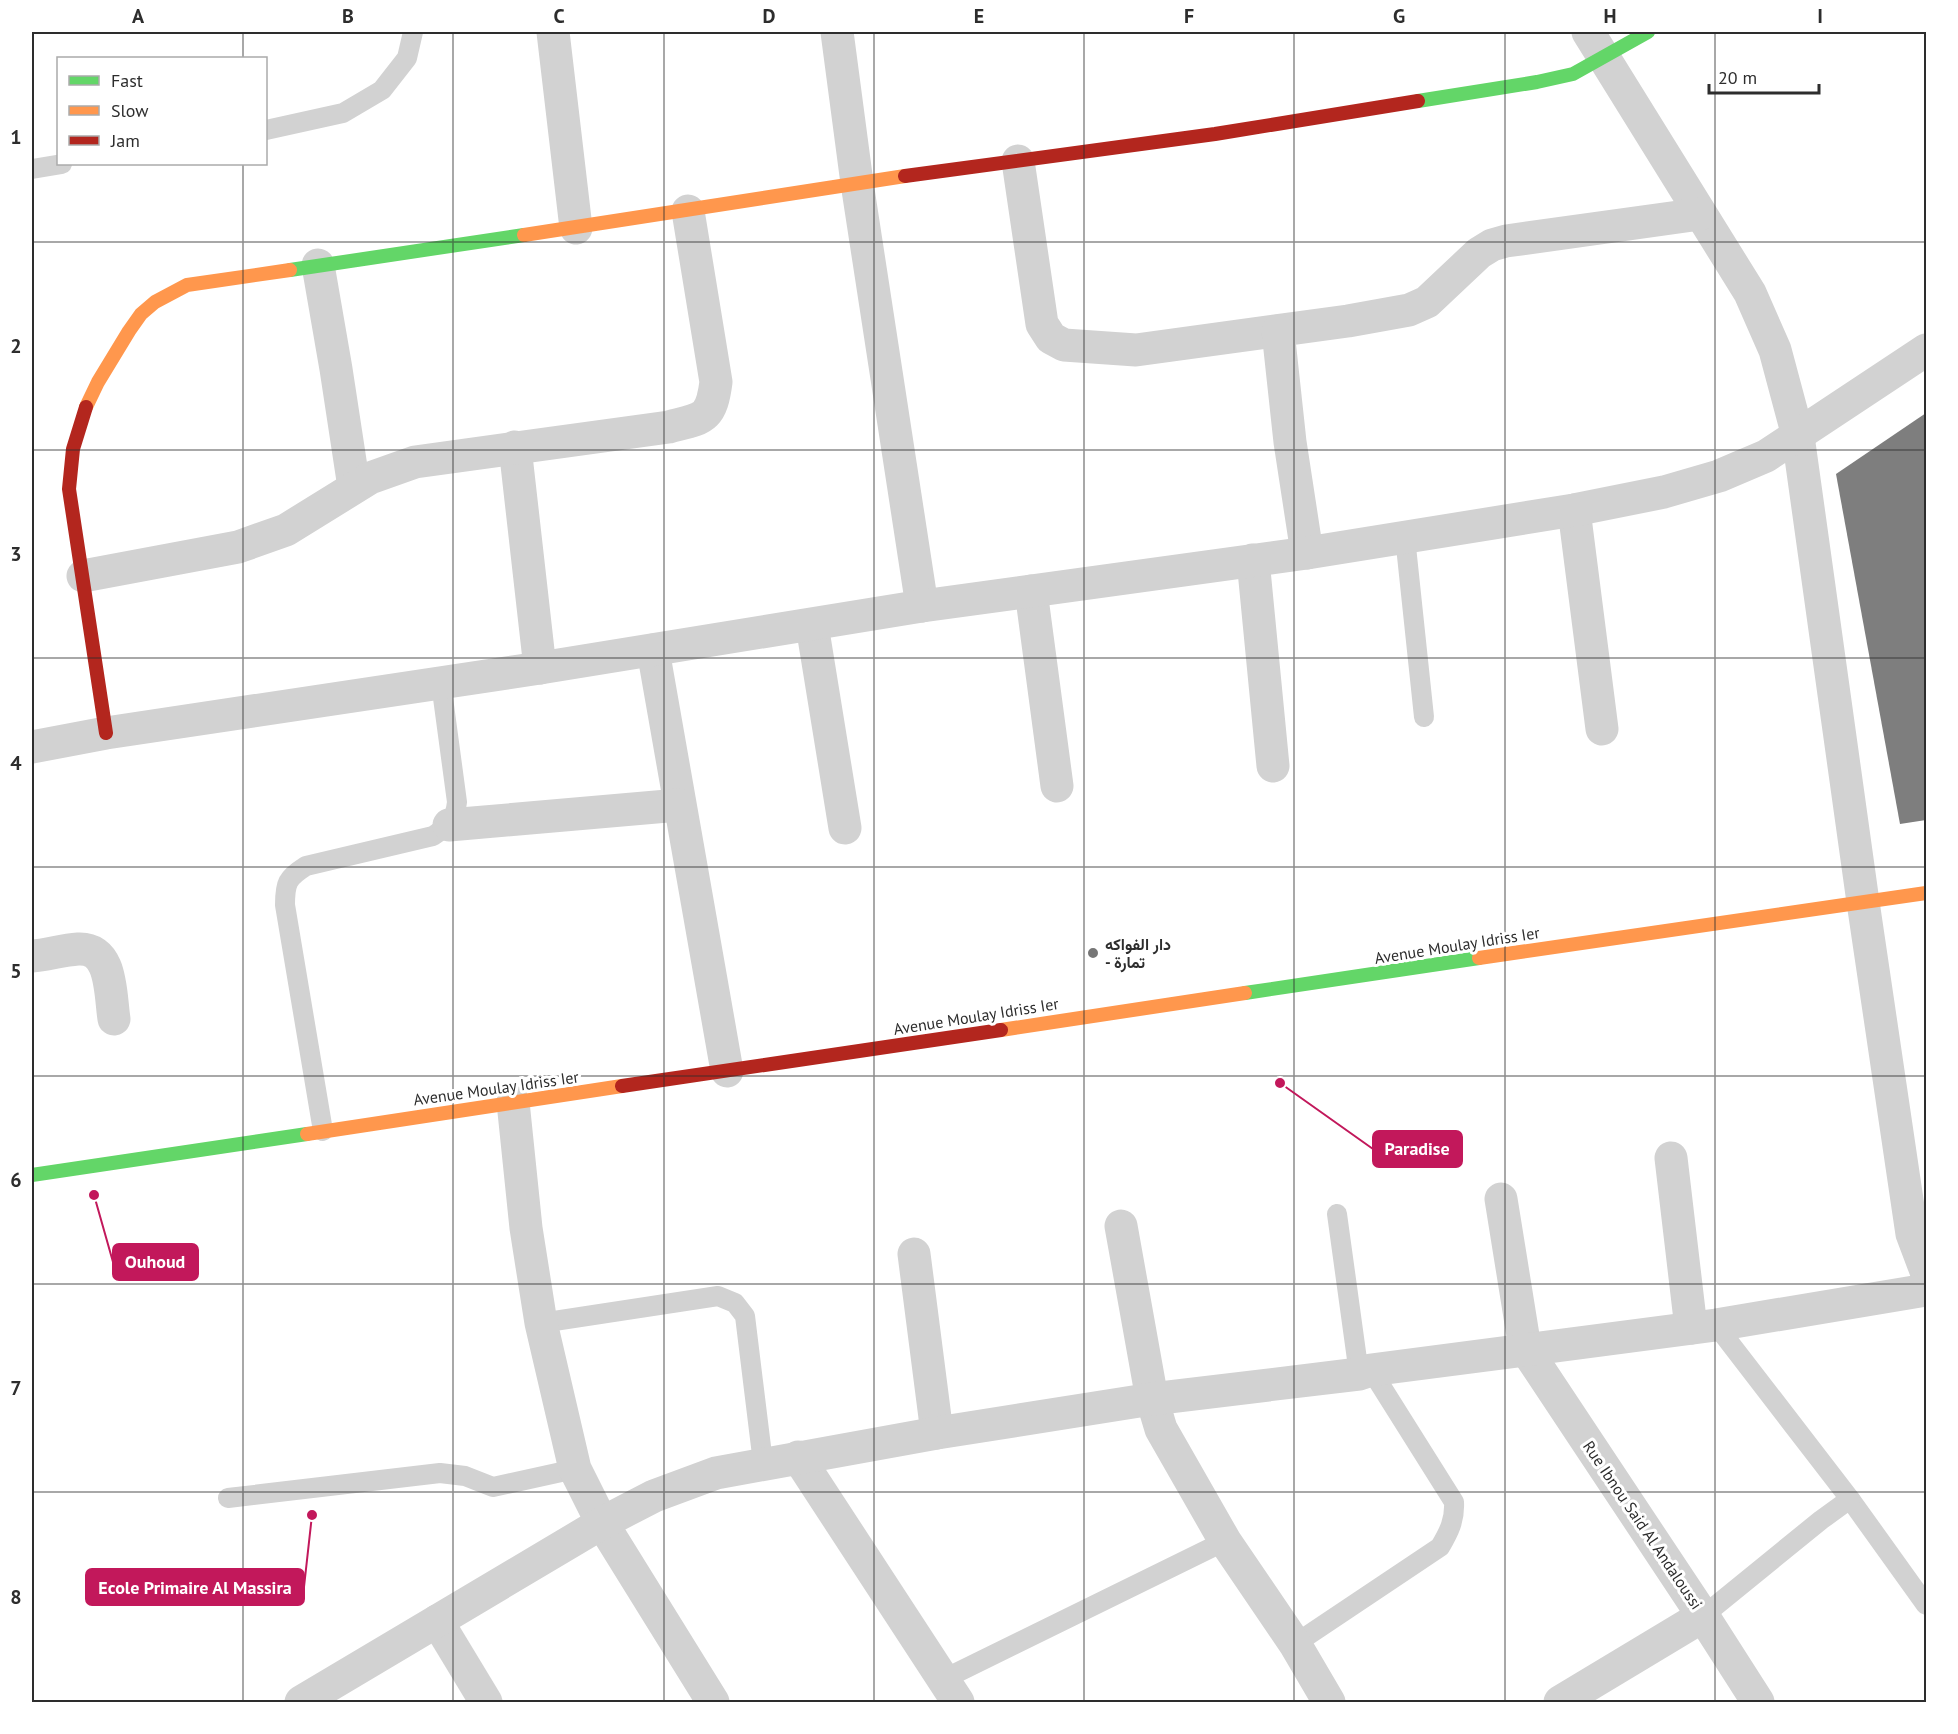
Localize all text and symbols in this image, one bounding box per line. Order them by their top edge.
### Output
text: A [132,3,145,29]
text: B [342,3,354,29]
text: C [553,3,565,29]
text: D [763,3,776,29]
text: E [974,3,984,29]
text: F [1184,3,1194,29]
text: G [1393,3,1405,29]
text: H [1603,3,1617,29]
text: I [1817,3,1823,29]
legend [57,57,267,165]
scale bar [1709,57,1818,95]
text: 20 m [1718,66,1757,89]
text: Fast [111,69,143,92]
text: Slow [111,99,149,122]
text: 1 [10,124,22,150]
text: Jam [110,129,140,152]
text: 2 [10,333,22,359]
text: 3 [10,541,22,567]
text: 4 [10,750,22,776]
street label: Avenue Moulay Idriss Ier [1373,922,1541,968]
place label: دار الفواكه - تمارة [1105,934,1171,973]
marker: دار الفواكه - تمارة [1086,946,1100,960]
text: 5 [10,958,22,984]
street label: Avenue Moulay Idriss Ier [892,993,1060,1039]
street label: Avenue Moulay Idriss Ier [412,1066,581,1110]
callout: Paradise [1373,1131,1462,1167]
text: Paradise [1384,1137,1450,1160]
text: 6 [10,1167,22,1193]
callout: Ouhoud [113,1244,198,1280]
text: Ouhoud [125,1250,185,1273]
text: 7 [10,1375,22,1401]
street label: Rue Ibnou Said Al Andaloussi [1579,1437,1707,1613]
callout: Ecole Primaire Al Massira [86,1569,304,1605]
text: Ecole Primaire Al Massira [98,1576,292,1599]
text: 8 [10,1584,22,1610]

